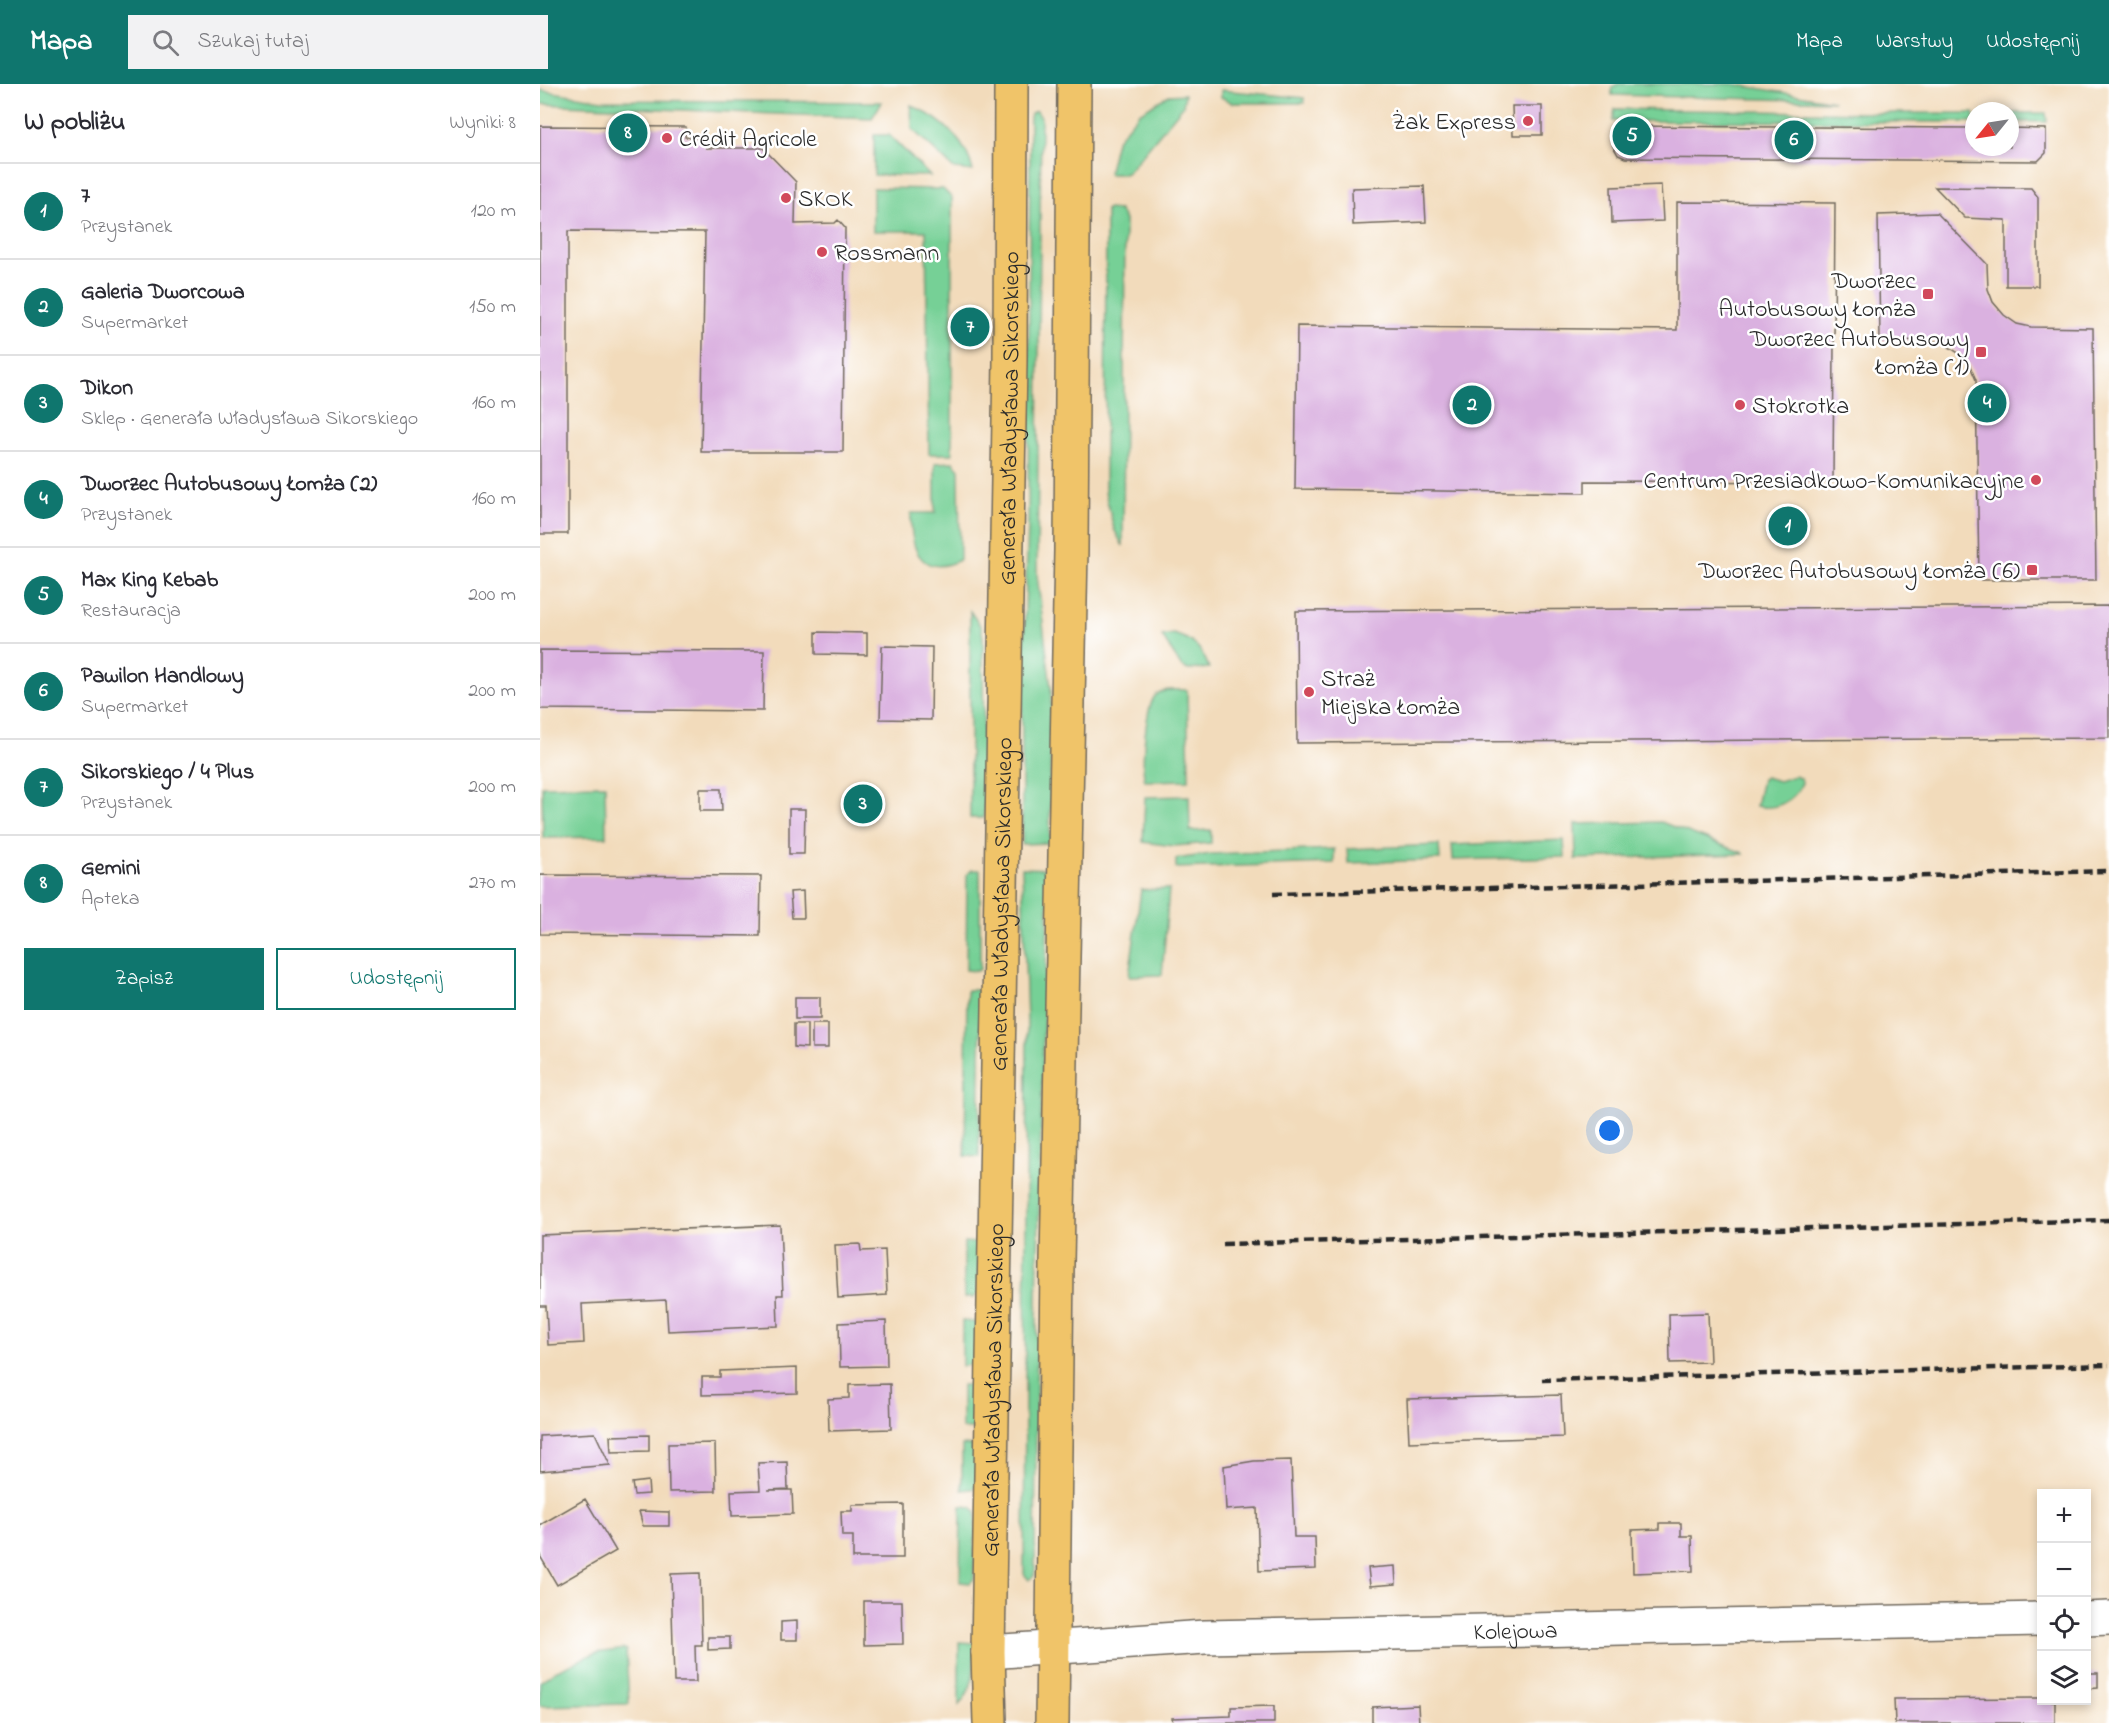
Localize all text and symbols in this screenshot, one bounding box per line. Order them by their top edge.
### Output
search box [128,15,548,69]
text: Mapa [30,22,92,63]
icon: search [149,26,182,59]
text: Szukaj tutaj [197,26,308,58]
text: Mapa [1796,27,1843,57]
text: Warstwy [1876,27,1953,57]
text: Udostępnij [1986,27,2079,57]
north arrow [1965,102,2019,156]
text: W pobliżu [24,104,125,142]
place label: Żak Express [1392,106,1516,141]
text: Wyniki: 8 [449,109,516,138]
pin: 8 [608,110,647,156]
pin: 5 [1612,113,1652,158]
marker: Żak Express [1521,114,1535,128]
pin: 6 [1774,118,1814,162]
place label: Crédit Agricole [679,123,817,158]
marker: Crédit Agricole [660,131,674,145]
text: 7 [81,181,90,213]
place label: SKOK [798,183,853,218]
marker: SKOK [779,191,793,205]
text: 1 [40,197,47,226]
text: 120 m [471,197,516,226]
text: Przystanek [81,213,172,242]
place label: Rossmann [834,237,939,272]
marker: Rossmann [815,245,829,259]
street label: Generała Władysława Sikorskiego [991,251,1030,585]
place label: Dworzec Autobusowy Łomża [1719,265,1916,329]
text: Galeria Dworcowa [81,277,245,309]
marker: Dworzec Autobusowy Łomża [1921,287,1935,301]
text: 2 [39,293,48,322]
text: 150 m [469,293,516,322]
pin: 7 [950,304,990,350]
text: Supermarket [81,309,188,338]
place label: Dworzec Autobusowy Łomża (1) [1749,323,1969,386]
marker: Dworzec Autobusowy Łomża (1) [1974,345,1988,359]
text: Dikon [81,373,133,405]
pin: 4 [1968,380,2006,426]
pin: 2 [1452,382,1492,428]
text: 3 [39,389,48,418]
text: 160 m [472,389,516,418]
place label: Stokrotka [1752,390,1849,425]
marker: Stokrotka [1733,398,1747,412]
text: Sklep · Generała Władysława Sikorskiego [81,405,418,434]
place label: Centrum Przesiadkowo-Komunikacyjne [1643,465,2024,501]
text: Dworzec Autobusowy Łomża (2) [81,469,377,501]
marker: Centrum Przesiadkowo-Komunikacyjne [2029,473,2043,487]
text: 4 [39,485,48,514]
text: 160 m [472,485,516,514]
text: Przystanek [81,501,172,530]
pin: 1 [1768,504,1808,548]
place label: Dworzec Autobusowy Łomża (6) [1697,555,2020,591]
marker: Dworzec Autobusowy Łomża (6) [2025,563,2039,577]
text: Max King Kebab [81,565,218,597]
text: 5 [38,581,49,610]
text: 200 m [468,581,516,610]
text: Restauracja [81,597,181,626]
text: Pawilon Handlowy [81,661,244,693]
place label: Straż Miejska Łomża [1321,663,1460,726]
text: 6 [39,677,48,706]
text: 200 m [468,677,516,706]
marker: Straż Miejska Łomża [1302,685,1316,699]
text: Supermarket [81,693,188,722]
street label: Generała Władysława Sikorskiego [983,737,1024,1071]
text: Sikorskiego / 4 Plus [81,757,254,789]
text: 7 [39,773,48,802]
text: 200 m [468,773,516,802]
pin: 3 [844,782,882,826]
text: Przystanek [81,789,172,818]
text: Gemini [81,853,141,885]
text: 8 [40,869,47,898]
text: 270 m [469,869,516,898]
text: Apteka [81,885,139,914]
button: Zapisz [24,948,264,1010]
button: Udostępnij [276,948,516,1010]
your location [1595,1116,1624,1145]
street label: Generała Władysława Sikorskiego [975,1223,1015,1557]
map controls [2037,1489,2091,1705]
button: + [2037,1489,2091,1543]
button: − [2037,1543,2091,1597]
button: locate [2037,1597,2091,1651]
street label: Kolejowa [1473,1614,1558,1651]
button: layers [2037,1651,2091,1705]

